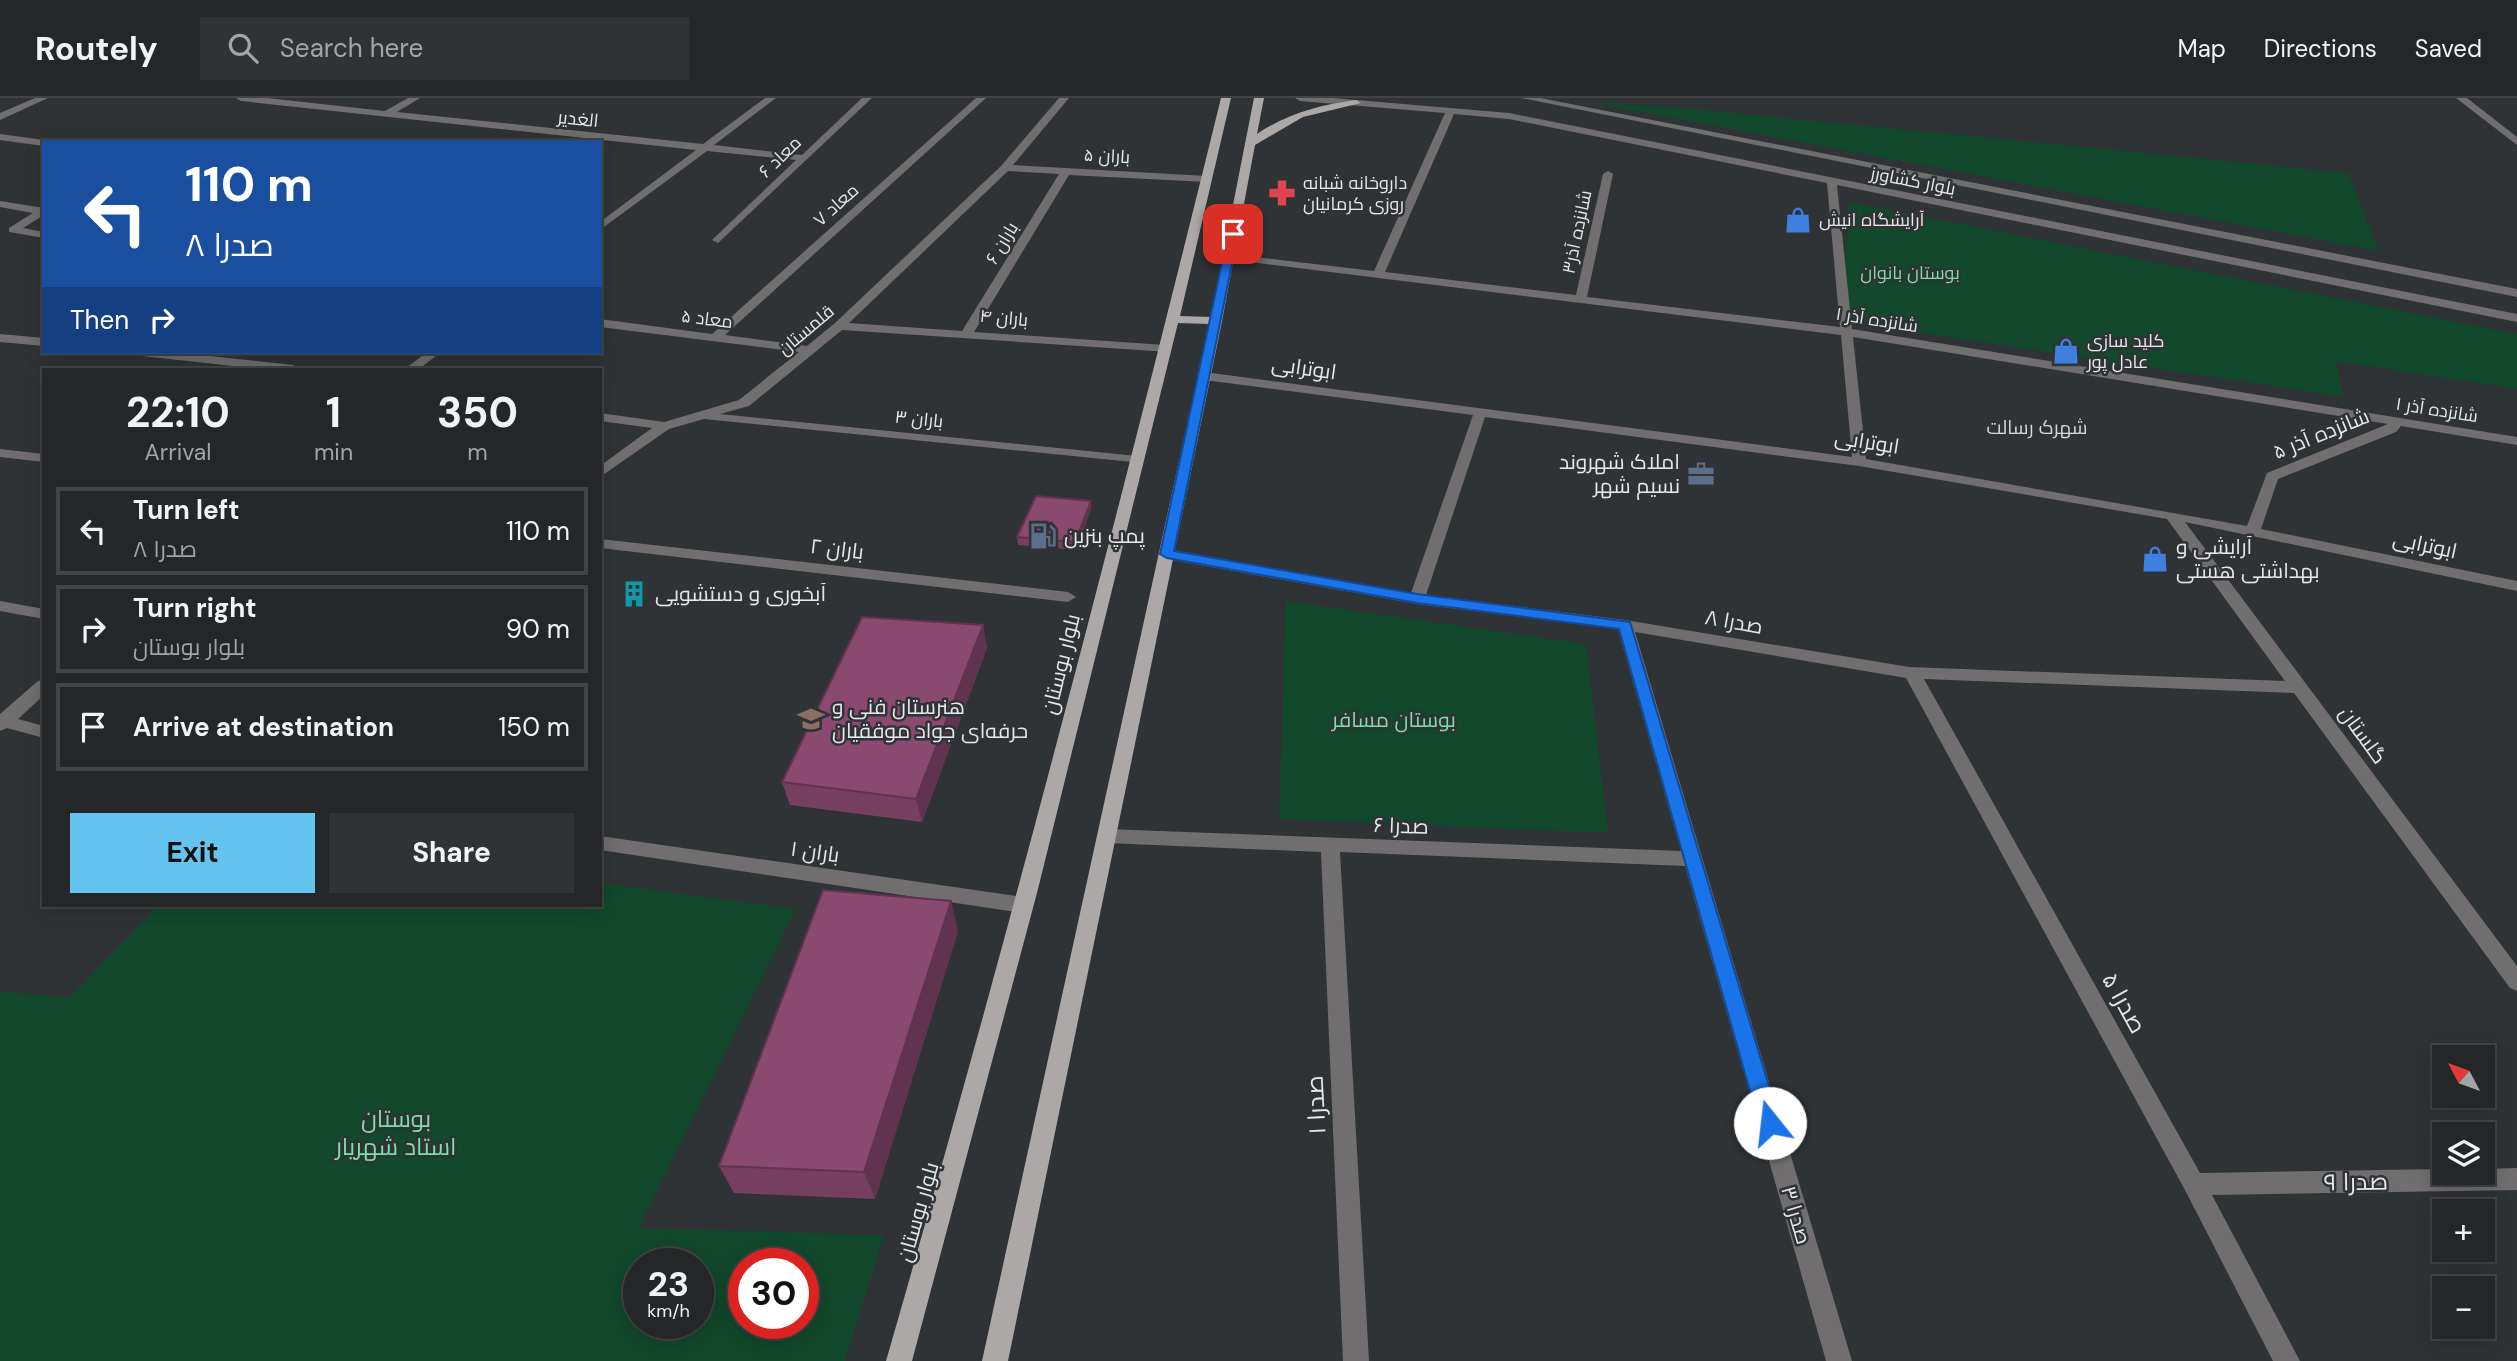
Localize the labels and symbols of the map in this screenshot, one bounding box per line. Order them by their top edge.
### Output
street label: الغدیر [555,105,600,133]
street label: معاد ۶ [754,131,806,183]
street label: باران ۵ [1083,143,1131,169]
street label: بلوار کشاورز [1867,161,1958,201]
place label: داروخانه شبانه روزی کرمانیان [1303,171,1407,216]
street label: معاد ۷ [808,178,864,232]
pharmacy icon: داروخانه شبانه روزی کرمانیان [1267,178,1297,208]
street label: شانزده آذر۳ [1556,188,1598,276]
pin [1203,204,1263,264]
shop icon: آرایشگاه انیش [1783,205,1813,235]
place label: آرایشگاه انیش [1819,208,1925,232]
street label: باران ۶ [980,217,1024,269]
park label: بوستان بانوان [1860,261,1960,285]
street label: قلمستان [773,299,839,361]
street label: شانزده آذر ۱ [1834,302,1920,338]
street label: معاد ۵ [680,304,734,334]
street label: باران ۴ [979,304,1029,332]
place label: کلید سازی عادل پور [2086,329,2165,374]
shop icon: کلید سازی عادل پور [2051,336,2081,366]
street label: ابوترابی [1270,350,1338,386]
street label: شانزده آذر ۱ [2394,392,2480,428]
street label: شانزده آذر ۵ [2269,402,2373,466]
street label: باران ۳ [894,405,944,433]
district label: شهرک رسالت [1987,415,2087,440]
street label: ابوترابی [1833,423,1901,461]
place label: املاک شهروند نسیم شهر [1559,448,1680,500]
office icon: املاک شهروند نسیم شهر [1686,459,1716,489]
fuel station icon: پمپ بنزین [1028,521,1058,551]
place label: پمپ بنزین [1064,522,1145,550]
street label: ابوترابی [2390,525,2460,565]
street label: باران ۲ [809,532,865,566]
place label: آرایشی و بهداشتی هستی [2176,533,2320,585]
shop icon: آرایشی و بهداشتی هستی [2140,544,2170,574]
building icon: آبخوری و دستشویی [619,579,649,609]
place label: آبخوری و دستشویی [655,580,826,608]
street label: صدرا ۸ [1703,603,1765,641]
street label: بلوار بوستان [1035,611,1087,717]
place label: هنرستان فنی و حرفه‌ای جواد موفقیان [832,693,1028,745]
street label: گلستان [2333,700,2393,770]
school or university icon: هنرستان فنی و حرفه‌ای جواد موفقیان [796,704,826,734]
park label: بوستان مسافر [1331,706,1456,734]
street label: صدرا ۶ [1373,811,1429,841]
street label: باران ۱ [789,835,841,869]
street label: صدرا ۵ [2095,967,2154,1039]
north arrow [2432,1045,2496,1108]
street label: صدرا ۱ [1298,1075,1333,1135]
position arrow [1733,1086,1807,1160]
park label: بوستان استاد شهریار [333,1103,457,1162]
street label: بلوار بوستان [890,1159,946,1265]
street label: صدرا ۹ [2324,1165,2388,1198]
street label: صدرا ۳ [1774,1183,1818,1247]
speed limit sign: 30 [728,1248,819,1339]

